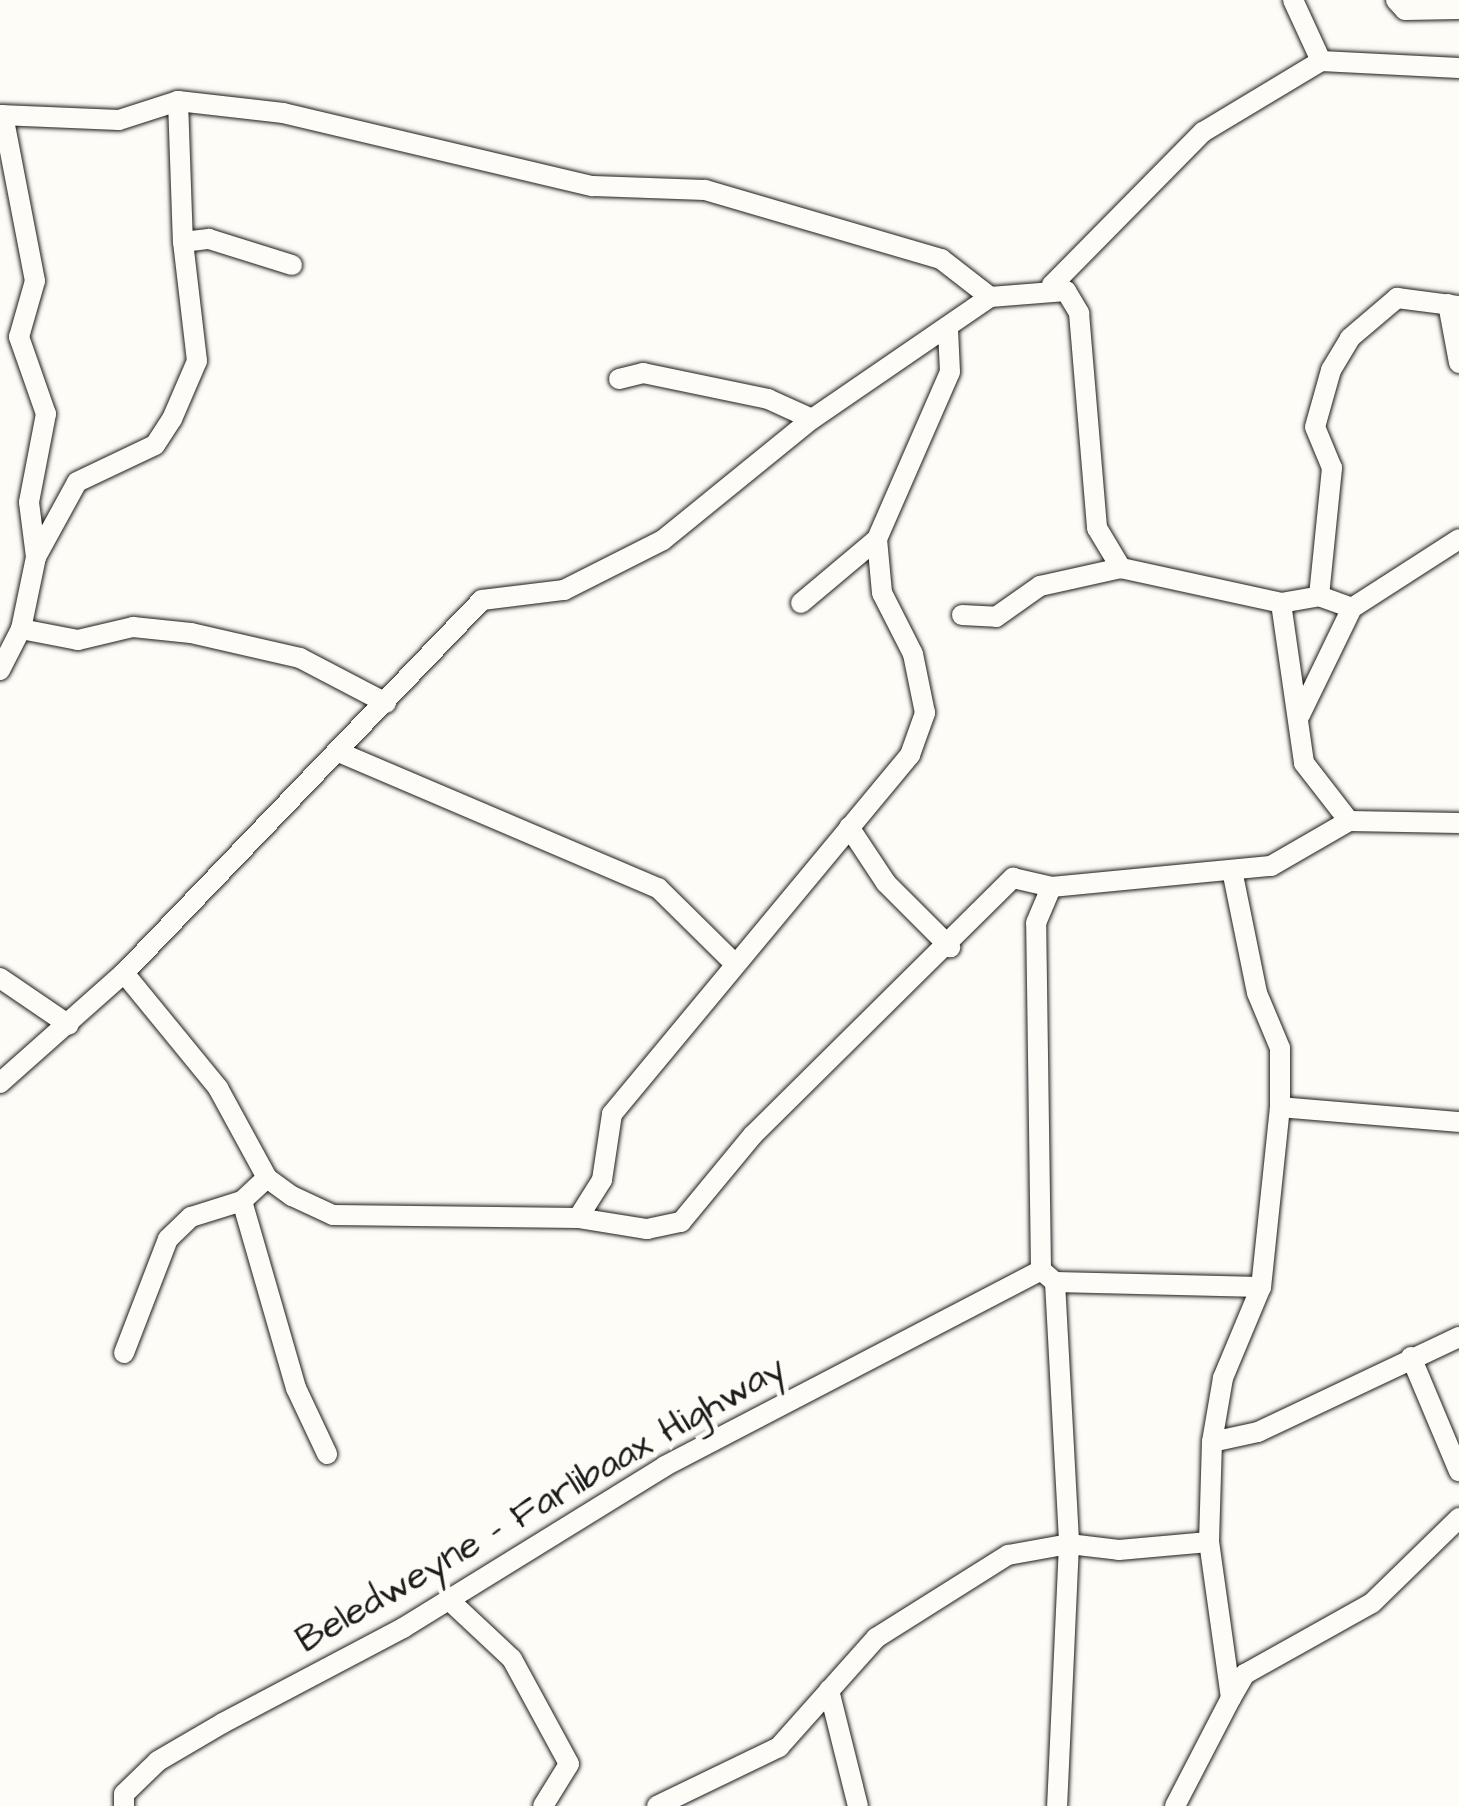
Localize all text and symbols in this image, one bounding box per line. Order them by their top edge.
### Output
street label: Beledweyne - Farlibaax Highway [288,1346,794,1664]

